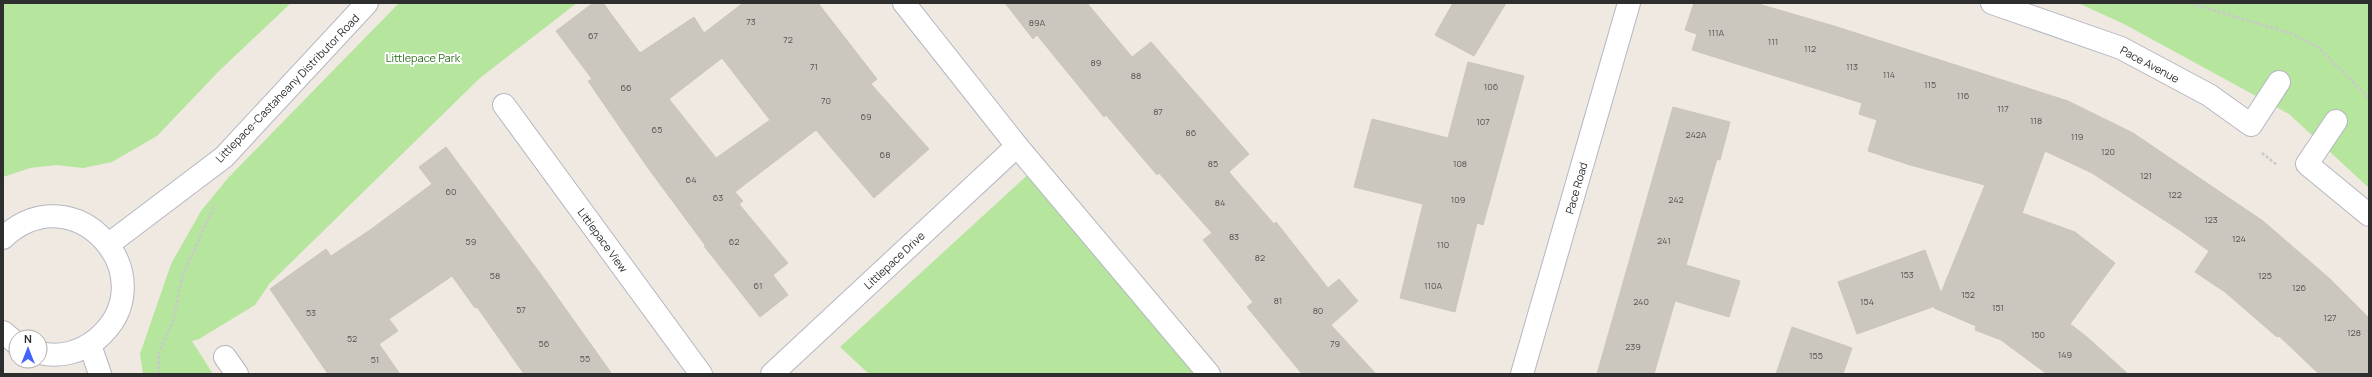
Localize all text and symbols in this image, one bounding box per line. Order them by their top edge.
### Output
street label: Littlepace-Castaheany Distributor Road [212,11,362,165]
house number: 73 [746,15,756,28]
house number: 89A [1029,16,1046,29]
house number: 111A [1708,26,1724,39]
house number: 67 [588,29,599,42]
house number: 72 [783,33,793,46]
house number: 111 [1768,35,1778,48]
house number: 112 [1804,42,1816,55]
street label: Pace Avenue [2118,42,2183,86]
park label: Littlepace Park [386,50,461,65]
house number: 89 [1091,56,1101,69]
house number: 71 [810,60,818,73]
house number: 113 [1846,60,1858,73]
house number: 114 [1883,68,1895,81]
house number: 88 [1131,69,1141,82]
house number: 115 [1924,78,1936,91]
house number: 106 [1484,80,1499,93]
house number: 66 [620,81,632,94]
house number: 116 [1957,89,1970,102]
house number: 70 [821,94,831,107]
house number: 117 [1997,102,2009,115]
house number: 87 [1153,105,1163,118]
house number: 69 [860,110,872,123]
house number: 118 [2030,114,2042,127]
house number: 107 [1476,115,1490,128]
house number: 65 [652,123,662,136]
house number: 86 [1186,126,1197,139]
house number: 242A [1686,128,1707,141]
house number: 119 [2071,130,2083,143]
house number: 120 [2101,145,2115,158]
house number: 68 [880,148,890,161]
house number: 85 [1208,157,1218,170]
house number: 108 [1453,157,1467,170]
street label: Pace Road [1561,160,1591,216]
house number: 121 [2140,169,2152,182]
house number: 64 [686,173,696,186]
house number: 60 [445,185,457,198]
house number: 122 [2168,188,2182,201]
house number: 63 [713,191,723,204]
house number: 109 [1451,193,1465,206]
house number: 242 [1668,193,1684,206]
house number: 84 [1215,196,1225,209]
street label: Littlepace View [575,205,632,276]
house number: 123 [2204,213,2218,226]
street label: Littlepace Drive [860,228,928,292]
house number: 83 [1229,230,1239,243]
house number: 124 [2232,232,2246,245]
house number: 241 [1657,234,1671,247]
house number: 59 [466,235,476,248]
house number: 62 [729,235,739,248]
house number: 110 [1437,238,1449,251]
house number: 82 [1255,251,1265,264]
house number: 153 [1900,268,1914,281]
house number: 58 [490,269,500,282]
house number: 125 [2258,269,2272,282]
house number: 61 [754,279,762,292]
house number: 110A [1424,279,1442,292]
house number: 126 [2292,281,2307,294]
house number: 152 [1961,288,1975,301]
house number: 81 [1274,294,1282,307]
house number: 240 [1633,295,1649,308]
house number: 154 [1860,295,1874,308]
house number: 151 [1992,301,2004,314]
house number: 57 [516,303,526,316]
house number: 80 [1313,304,1323,317]
house number: 53 [306,306,316,319]
house number: 127 [2323,311,2337,324]
house number: 128 [2347,326,2361,339]
house number: 150 [2031,328,2045,341]
north arrow [8,329,48,369]
text: N [24,331,32,346]
house number: 52 [347,332,357,345]
house number: 56 [539,337,550,350]
house number: 79 [1330,337,1340,350]
house number: 239 [1625,340,1641,353]
house number: 149 [2058,348,2072,361]
house number: 155 [1809,349,1823,362]
house number: 55 [580,352,590,365]
house number: 51 [371,353,379,366]

